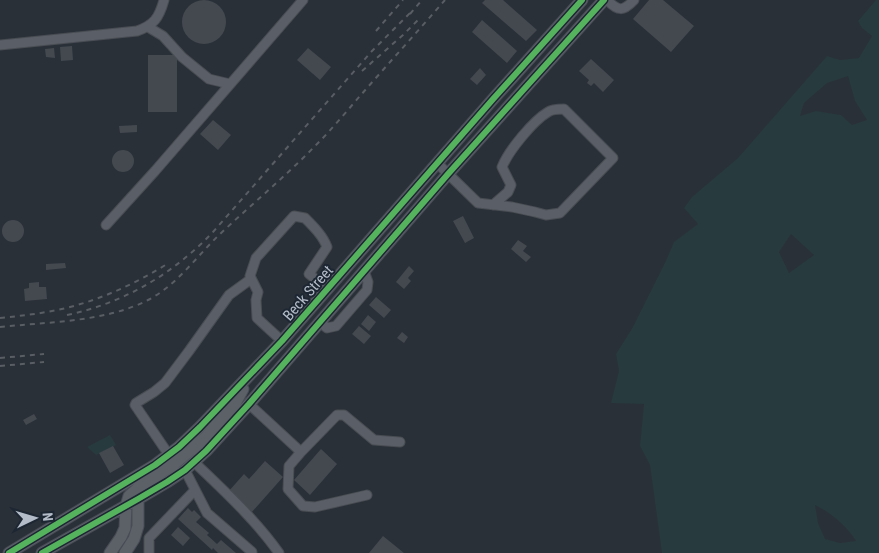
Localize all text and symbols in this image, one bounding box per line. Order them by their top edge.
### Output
street label: Beck Street [279,262,337,324]
north arrow [10,493,60,543]
text: N [40,512,56,522]

